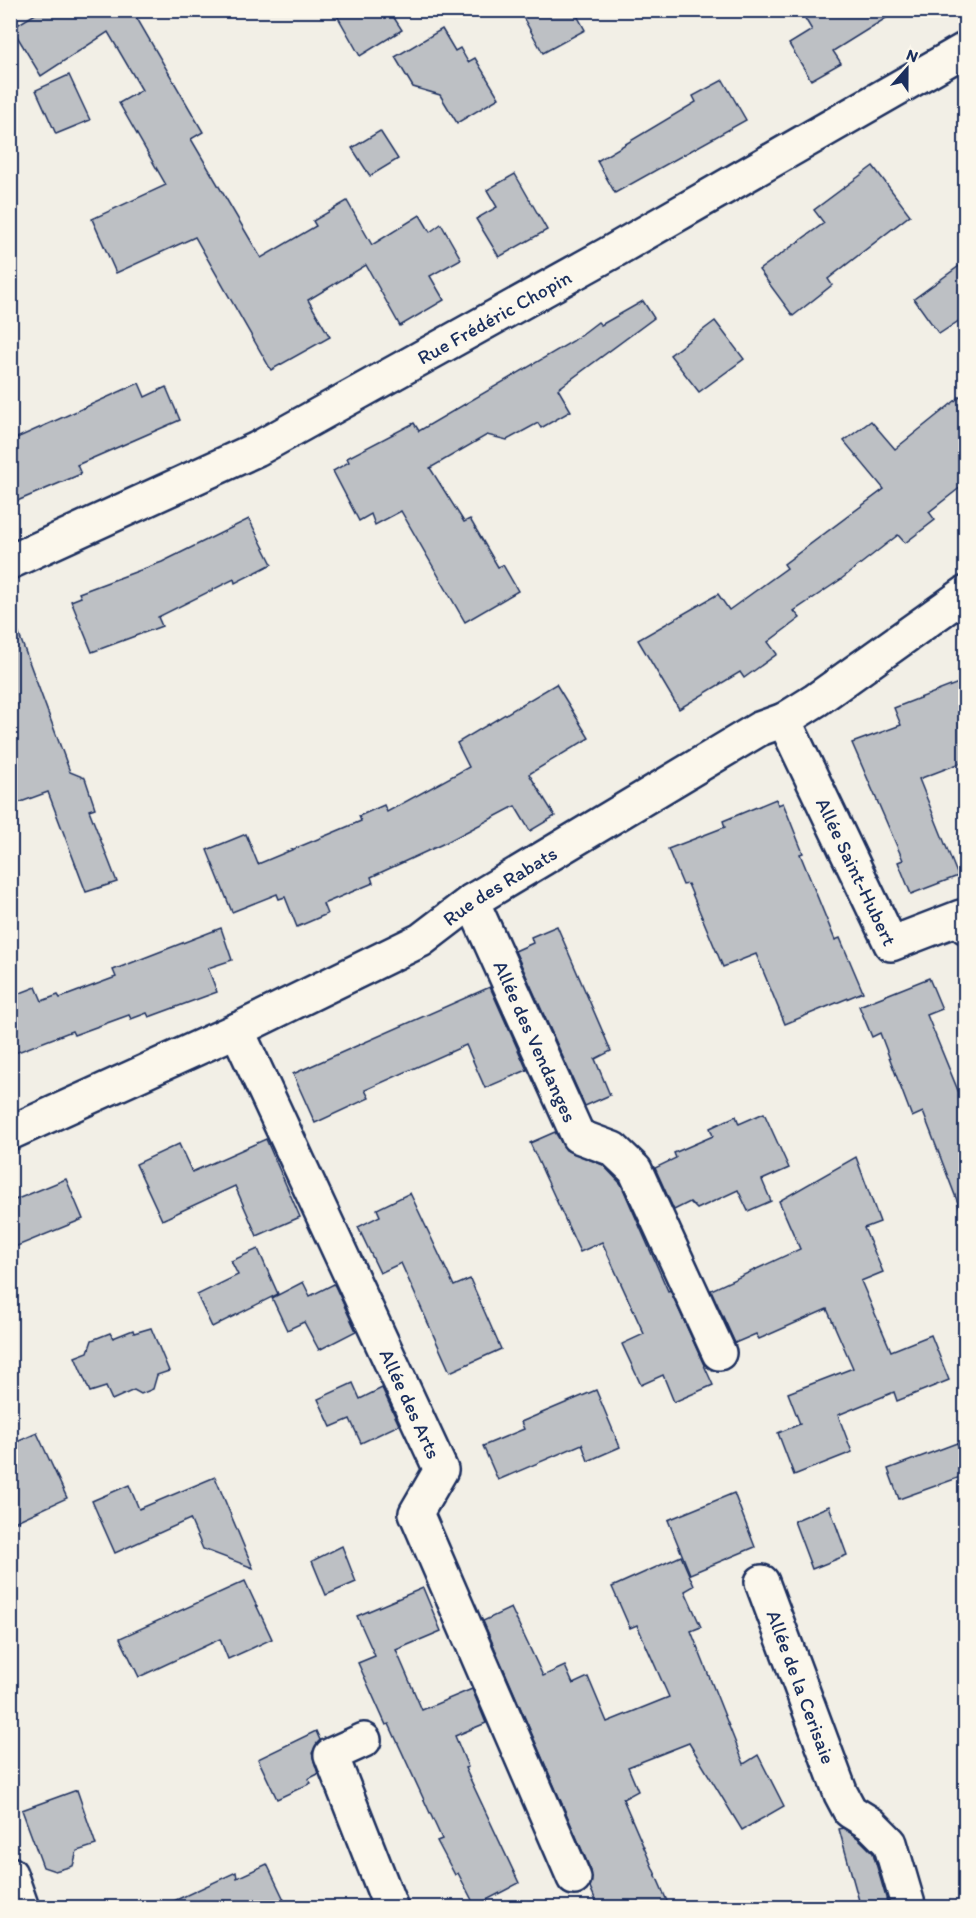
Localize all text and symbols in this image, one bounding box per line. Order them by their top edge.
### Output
north arrow [877,39,937,99]
text: N [904,45,921,66]
street label: Rue Frédéric Chopin [413,265,576,370]
street label: Allée Saint-Hubert [811,794,902,950]
street label: Rue des Rabats [438,841,561,931]
street label: Allée des Vendanges [488,957,582,1126]
street label: Allée des Arts [375,1345,446,1463]
street label: Allée de la Cerisaie [762,1607,841,1767]

